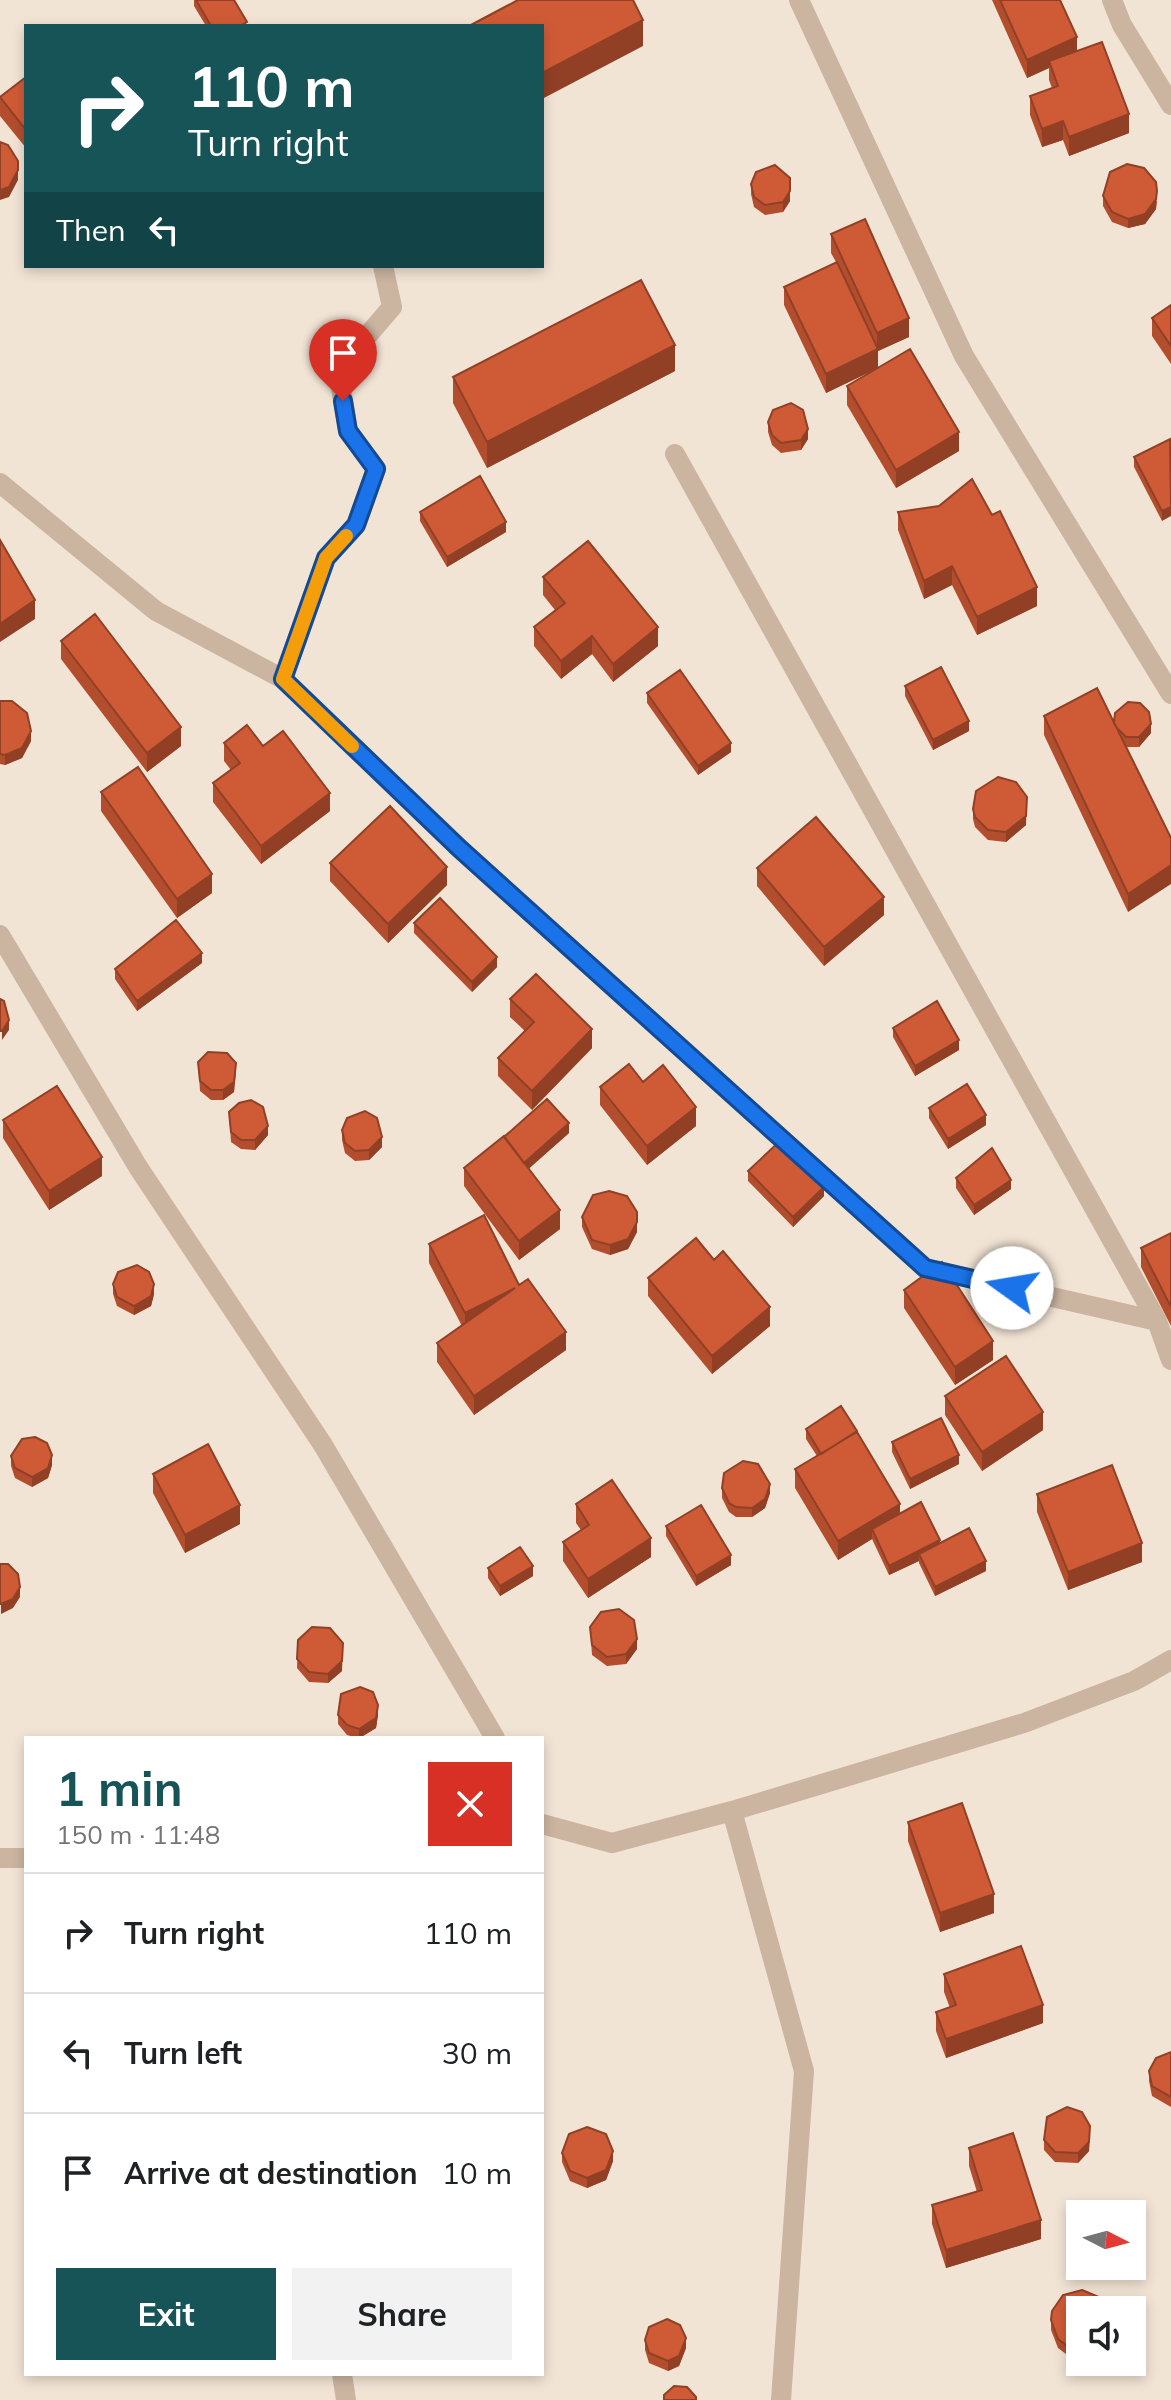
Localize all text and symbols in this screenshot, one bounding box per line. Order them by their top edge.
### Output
text: 110 m [188,51,355,121]
icon: right [56,56,160,160]
text: Turn right [188,120,349,165]
icon: left [142,208,186,252]
text: Then [56,211,126,249]
pin [309,319,377,401]
icon: arrive [321,331,365,375]
position arrow [970,1246,1054,1330]
text: 1 min [56,1758,183,1818]
button: close [428,1762,512,1846]
text: 150 m · 11:48 [56,1818,220,1851]
icon: right [56,1911,100,1955]
text: Turn right [124,1914,264,1952]
text: 110 m [424,1914,512,1952]
icon: left [56,2031,100,2075]
text: Turn left [124,2034,242,2072]
text: 30 m [442,2034,512,2072]
icon: arrive [56,2151,100,2195]
text: Arrive at destination [124,2154,418,2192]
text: 10 m [442,2154,512,2192]
north arrow [1066,2200,1146,2280]
map controls [1066,2200,1146,2376]
button: Exit [56,2268,276,2360]
button: Share [292,2268,512,2360]
button: sound [1066,2296,1146,2376]

